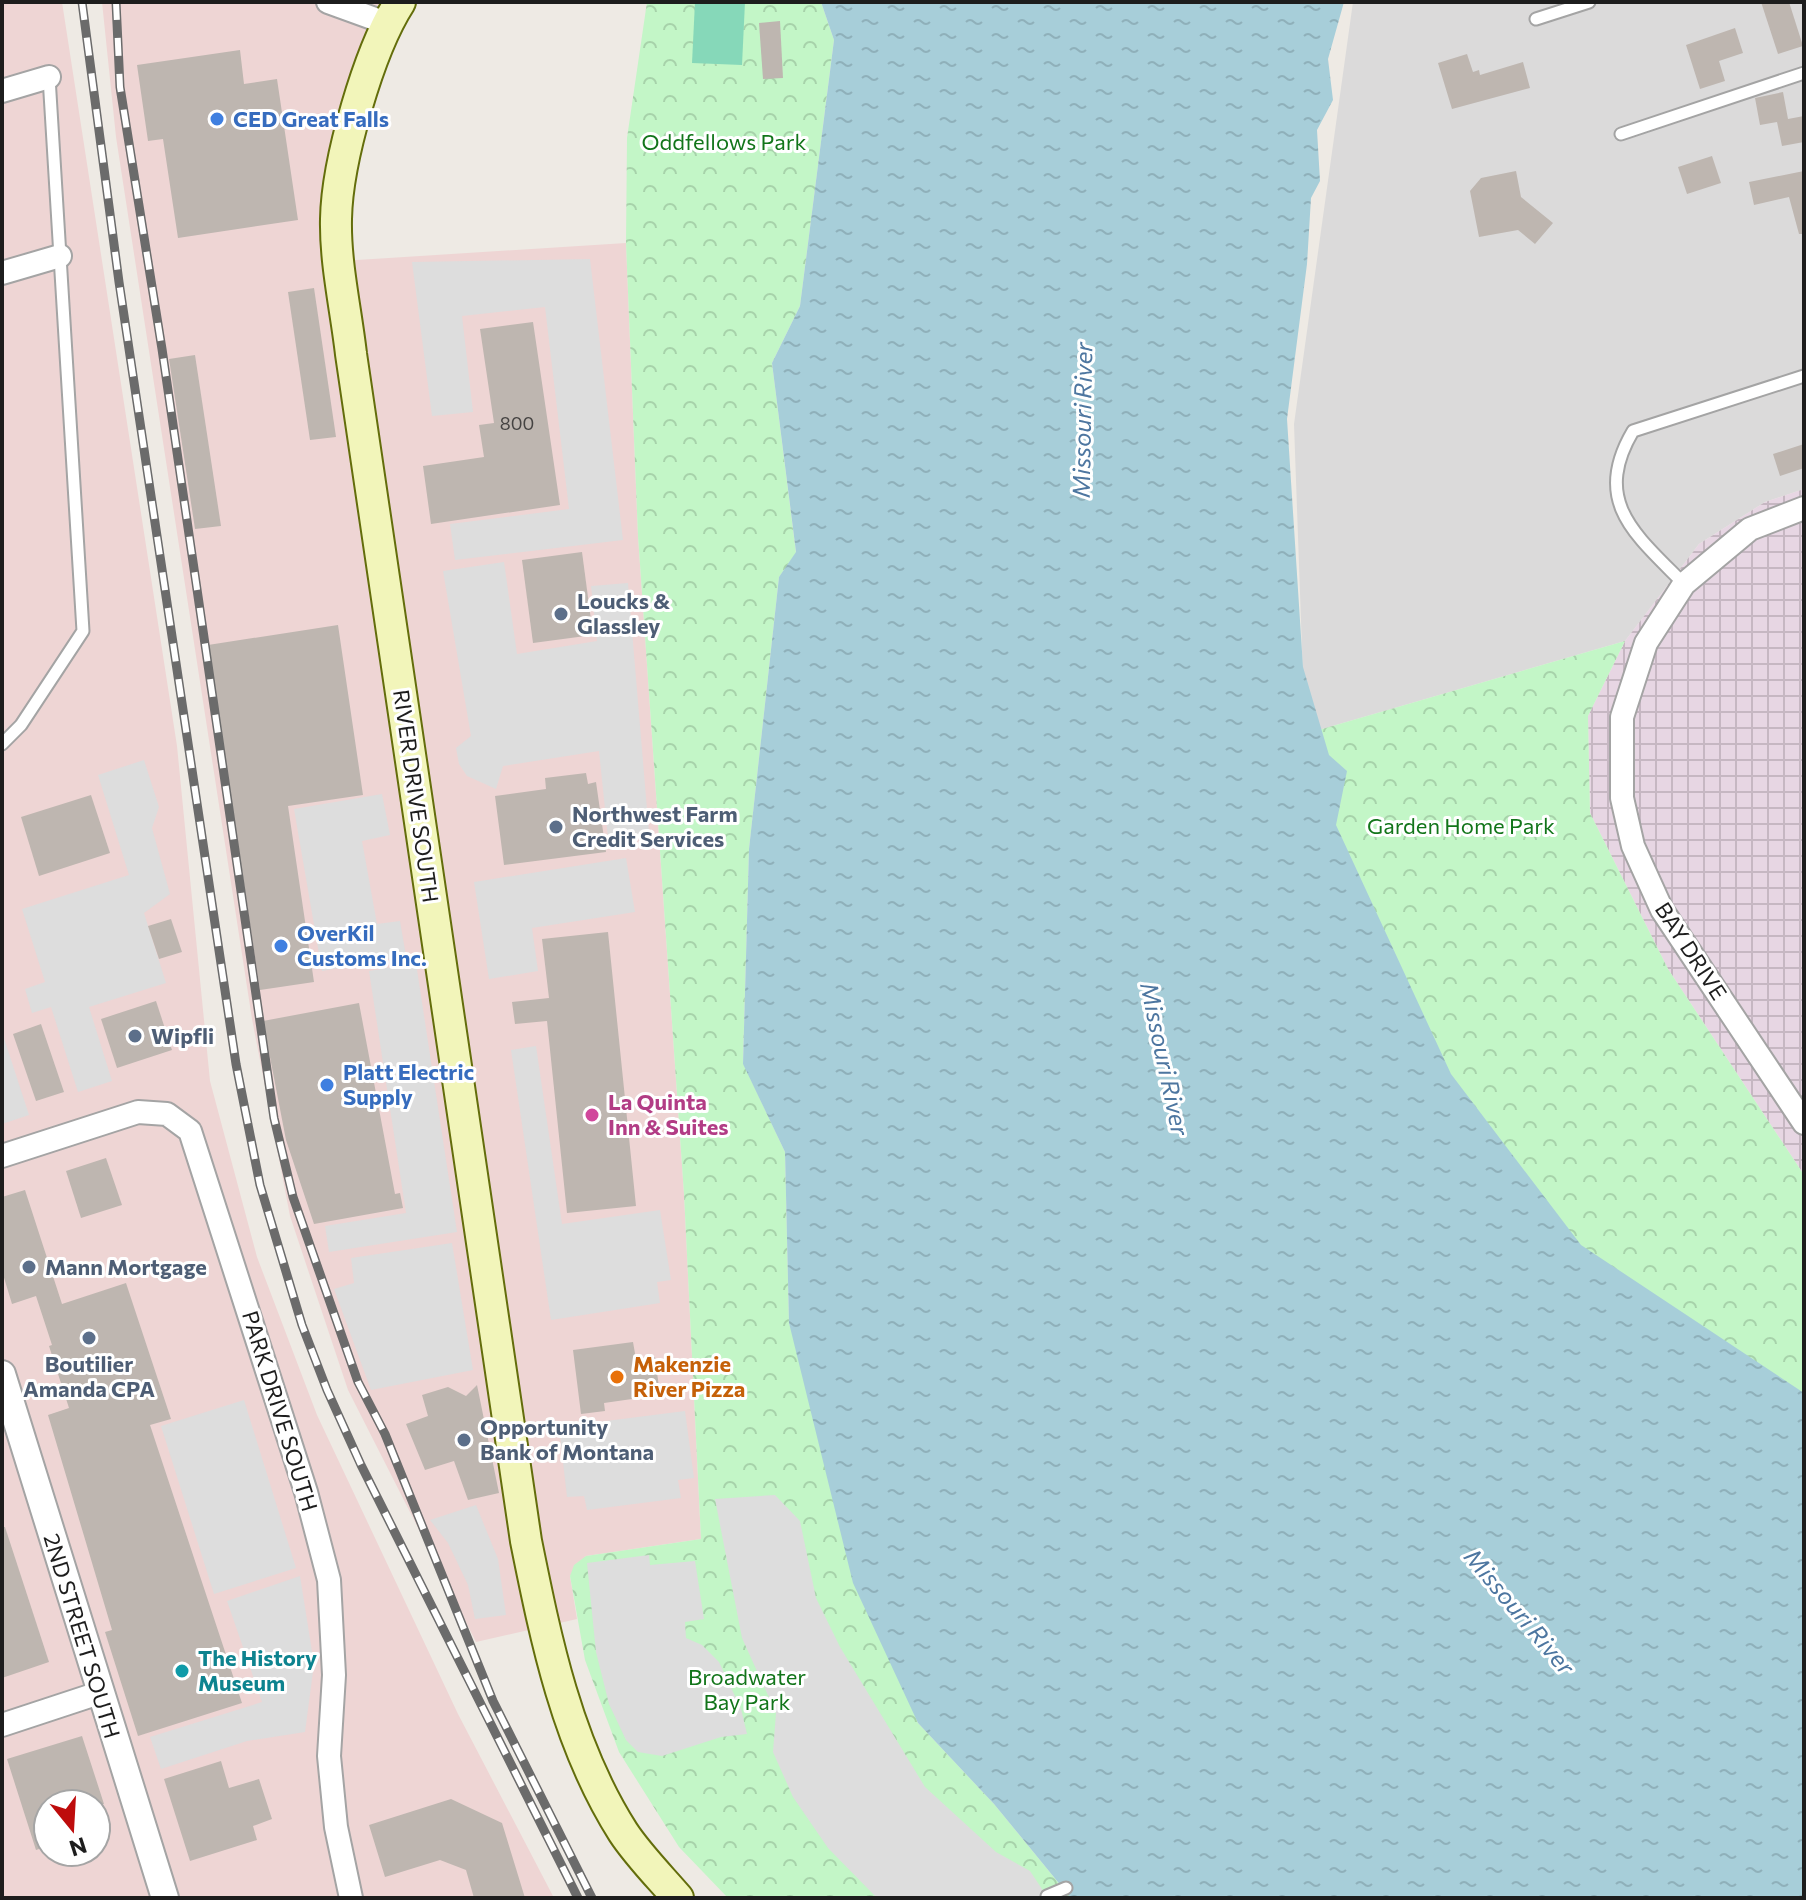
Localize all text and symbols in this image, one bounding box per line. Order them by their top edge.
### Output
place label: CED Great Falls [233,105,389,132]
marker: CED Great Falls [208,110,226,128]
park label: Oddfellows Park [642,128,807,155]
water label: Missouri River [1066,341,1097,498]
house number: 800 [500,412,534,434]
place label: Loucks & Glassley [577,587,670,639]
marker: Loucks & Glassley [552,605,570,623]
street label: RIVER DRIVE SOUTH [388,688,445,904]
place label: Northwest Farm Credit Services [572,800,738,852]
park label: Garden Home Park [1367,812,1555,839]
marker: Northwest Farm Credit Services [547,818,565,836]
street label: BAY DRIVE [1650,897,1733,1005]
place label: OverKil Customs Inc. [297,919,427,971]
marker: OverKil Customs Inc. [272,937,290,955]
water label: Missouri River [1135,980,1196,1139]
place label: Wipfli [151,1022,214,1049]
marker: Wipfli [126,1027,144,1045]
place label: Platt Electric Supply [343,1058,474,1110]
marker: Platt Electric Supply [318,1076,336,1094]
place label: La Quinta Inn & Suites [608,1088,729,1140]
marker: La Quinta Inn & Suites [583,1106,601,1124]
place label: Mann Mortgage [45,1253,207,1280]
marker: Mann Mortgage [20,1258,38,1276]
street label: PARK DRIVE SOUTH [237,1307,324,1515]
marker: Boutilier Amanda CPA [80,1329,98,1347]
place label: Boutilier Amanda CPA [23,1350,155,1402]
place label: Makenzie River Pizza [633,1350,745,1402]
marker: Makenzie River Pizza [608,1368,626,1386]
place label: Opportunity Bank of Montana [480,1413,654,1465]
marker: Opportunity Bank of Montana [455,1431,473,1449]
street label: 2ND STREET SOUTH [38,1530,126,1741]
water label: Missouri River [1459,1542,1582,1681]
place label: The History Museum [198,1644,317,1696]
marker: The History Museum [173,1662,191,1680]
park label: Broadwater Bay Park [688,1663,806,1715]
north arrow [32,1788,112,1868]
text: N [66,1832,90,1863]

